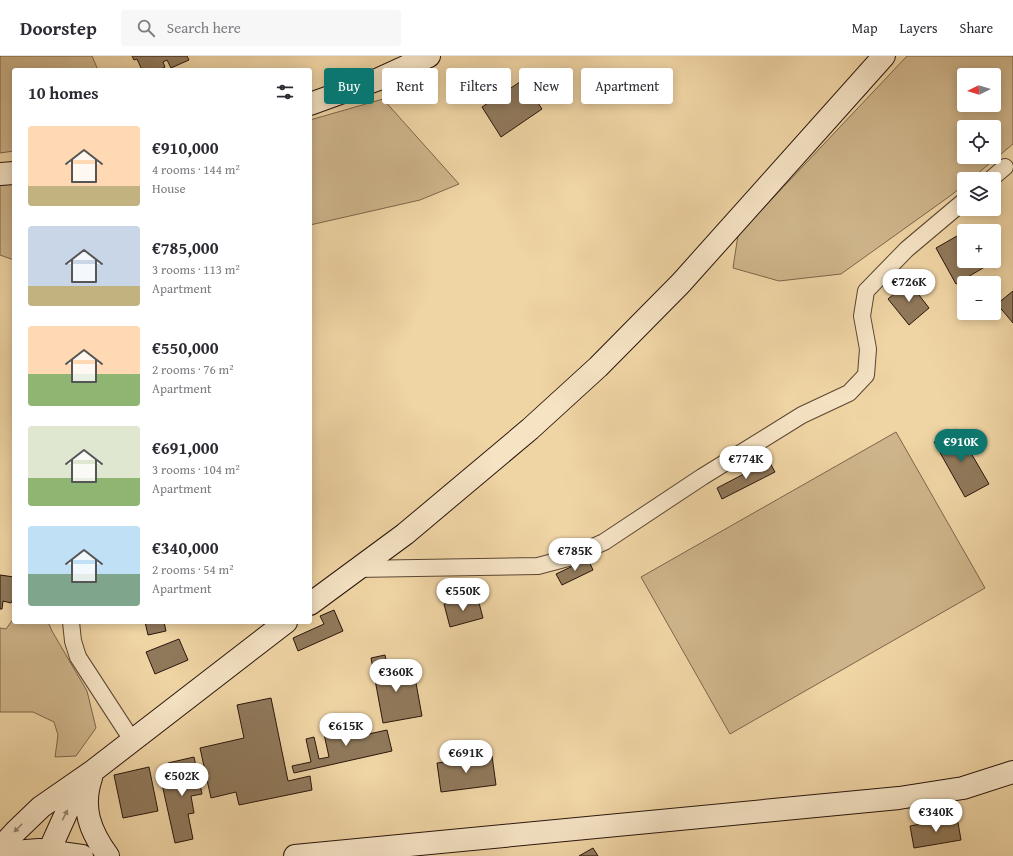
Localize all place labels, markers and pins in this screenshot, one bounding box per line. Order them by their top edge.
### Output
pin: €726K [881,269,937,303]
pin: €910K [933,429,989,463]
pin: €774K [718,446,774,480]
pin: €785K [547,538,603,572]
pin: €550K [435,578,491,612]
pin: €360K [368,659,424,693]
pin: €615K [318,713,374,747]
pin: €691K [438,740,494,774]
pin: €502K [154,763,210,797]
pin: €340K [908,799,964,833]

